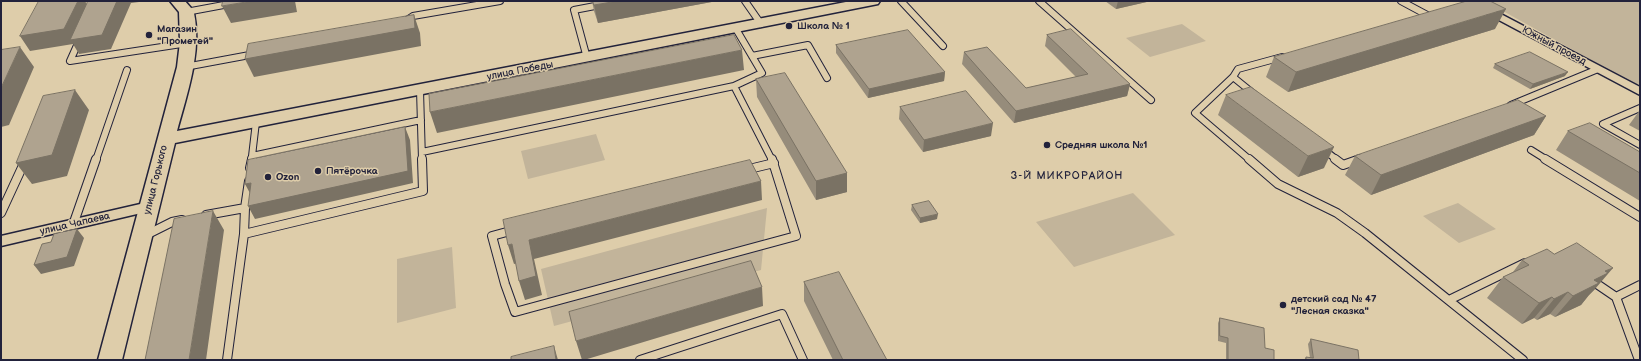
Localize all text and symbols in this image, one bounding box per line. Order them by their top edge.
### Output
place label: Школа № 1 [797,20,850,32]
marker: Школа № 1 [784,21,794,31]
place label: Магазин "Прометей" [157,23,213,46]
street label: Южный проезд [1520,24,1588,68]
marker: Магазин "Прометей" [144,30,154,40]
street label: улица Победы [486,59,554,83]
place label: Средняя школа №1 [1055,139,1148,151]
marker: Средняя школа №1 [1042,140,1052,150]
street label: улица Горького [142,144,170,216]
place label: Пятёрочка [326,165,378,177]
marker: Пятёрочка [313,166,323,176]
district label: 3-Й МИКРОРАЙОН [1011,169,1123,183]
place label: Ozon [276,171,299,183]
marker: Ozon [263,172,273,182]
street label: улица Чапаева [39,210,111,238]
place label: детский сад № 47 "Лесная сказка" [1291,293,1376,316]
marker: детский сад № 47 "Лесная сказка" [1278,300,1288,310]

